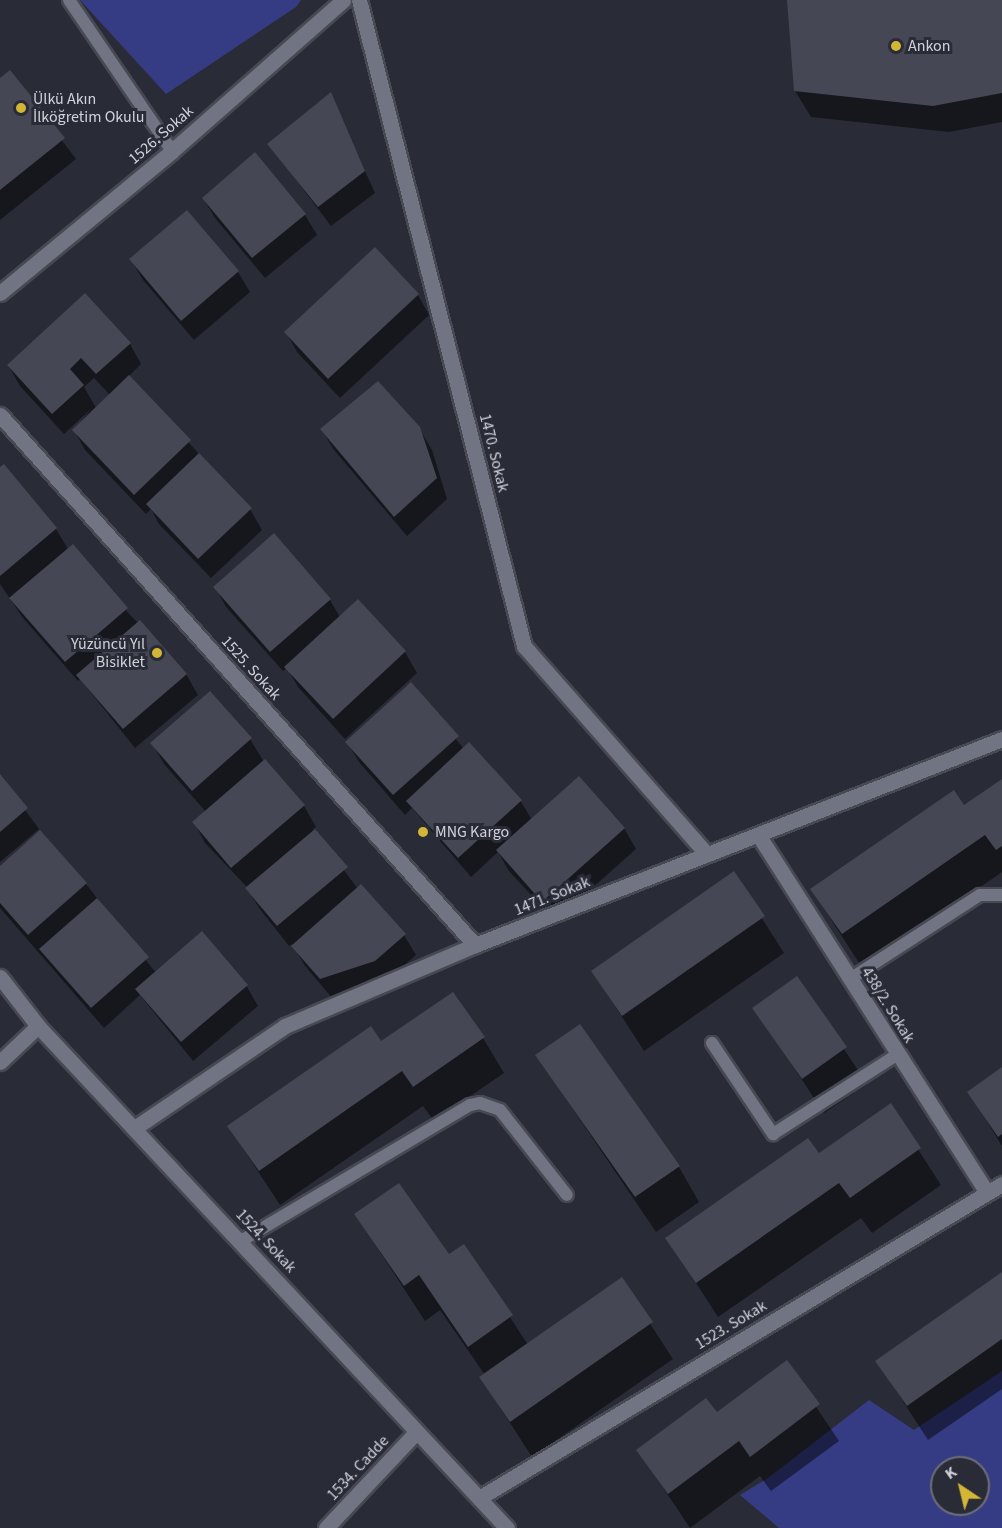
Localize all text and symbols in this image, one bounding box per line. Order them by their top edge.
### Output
place label: Ankon [908,36,950,56]
marker: Ankon [889,39,903,53]
place label: Ülkü Akın İlköğretim Okulu [33,89,144,127]
marker: Ülkü Akın İlköğretim Okulu [14,101,28,115]
street label: 1526. Sokak [125,102,197,168]
street label: 1470. Sokak [475,412,513,494]
street label: 1525. Sokak [217,632,285,704]
place label: Yüzüncü Yıl Bisiklet [71,634,145,672]
marker: Yüzüncü Yıl Bisiklet [150,646,164,660]
place label: MNG Kargo [435,822,509,842]
marker: MNG Kargo [416,825,430,839]
street label: 1471. Sokak [511,872,593,920]
street label: 438/2. Sokak [857,964,919,1046]
street label: 1524. Sokak [232,1205,300,1277]
street label: 1523. Sokak [692,1296,770,1354]
street label: 1534. Cadde [323,1432,393,1504]
north arrow [930,1456,990,1516]
text: K [940,1461,961,1485]

